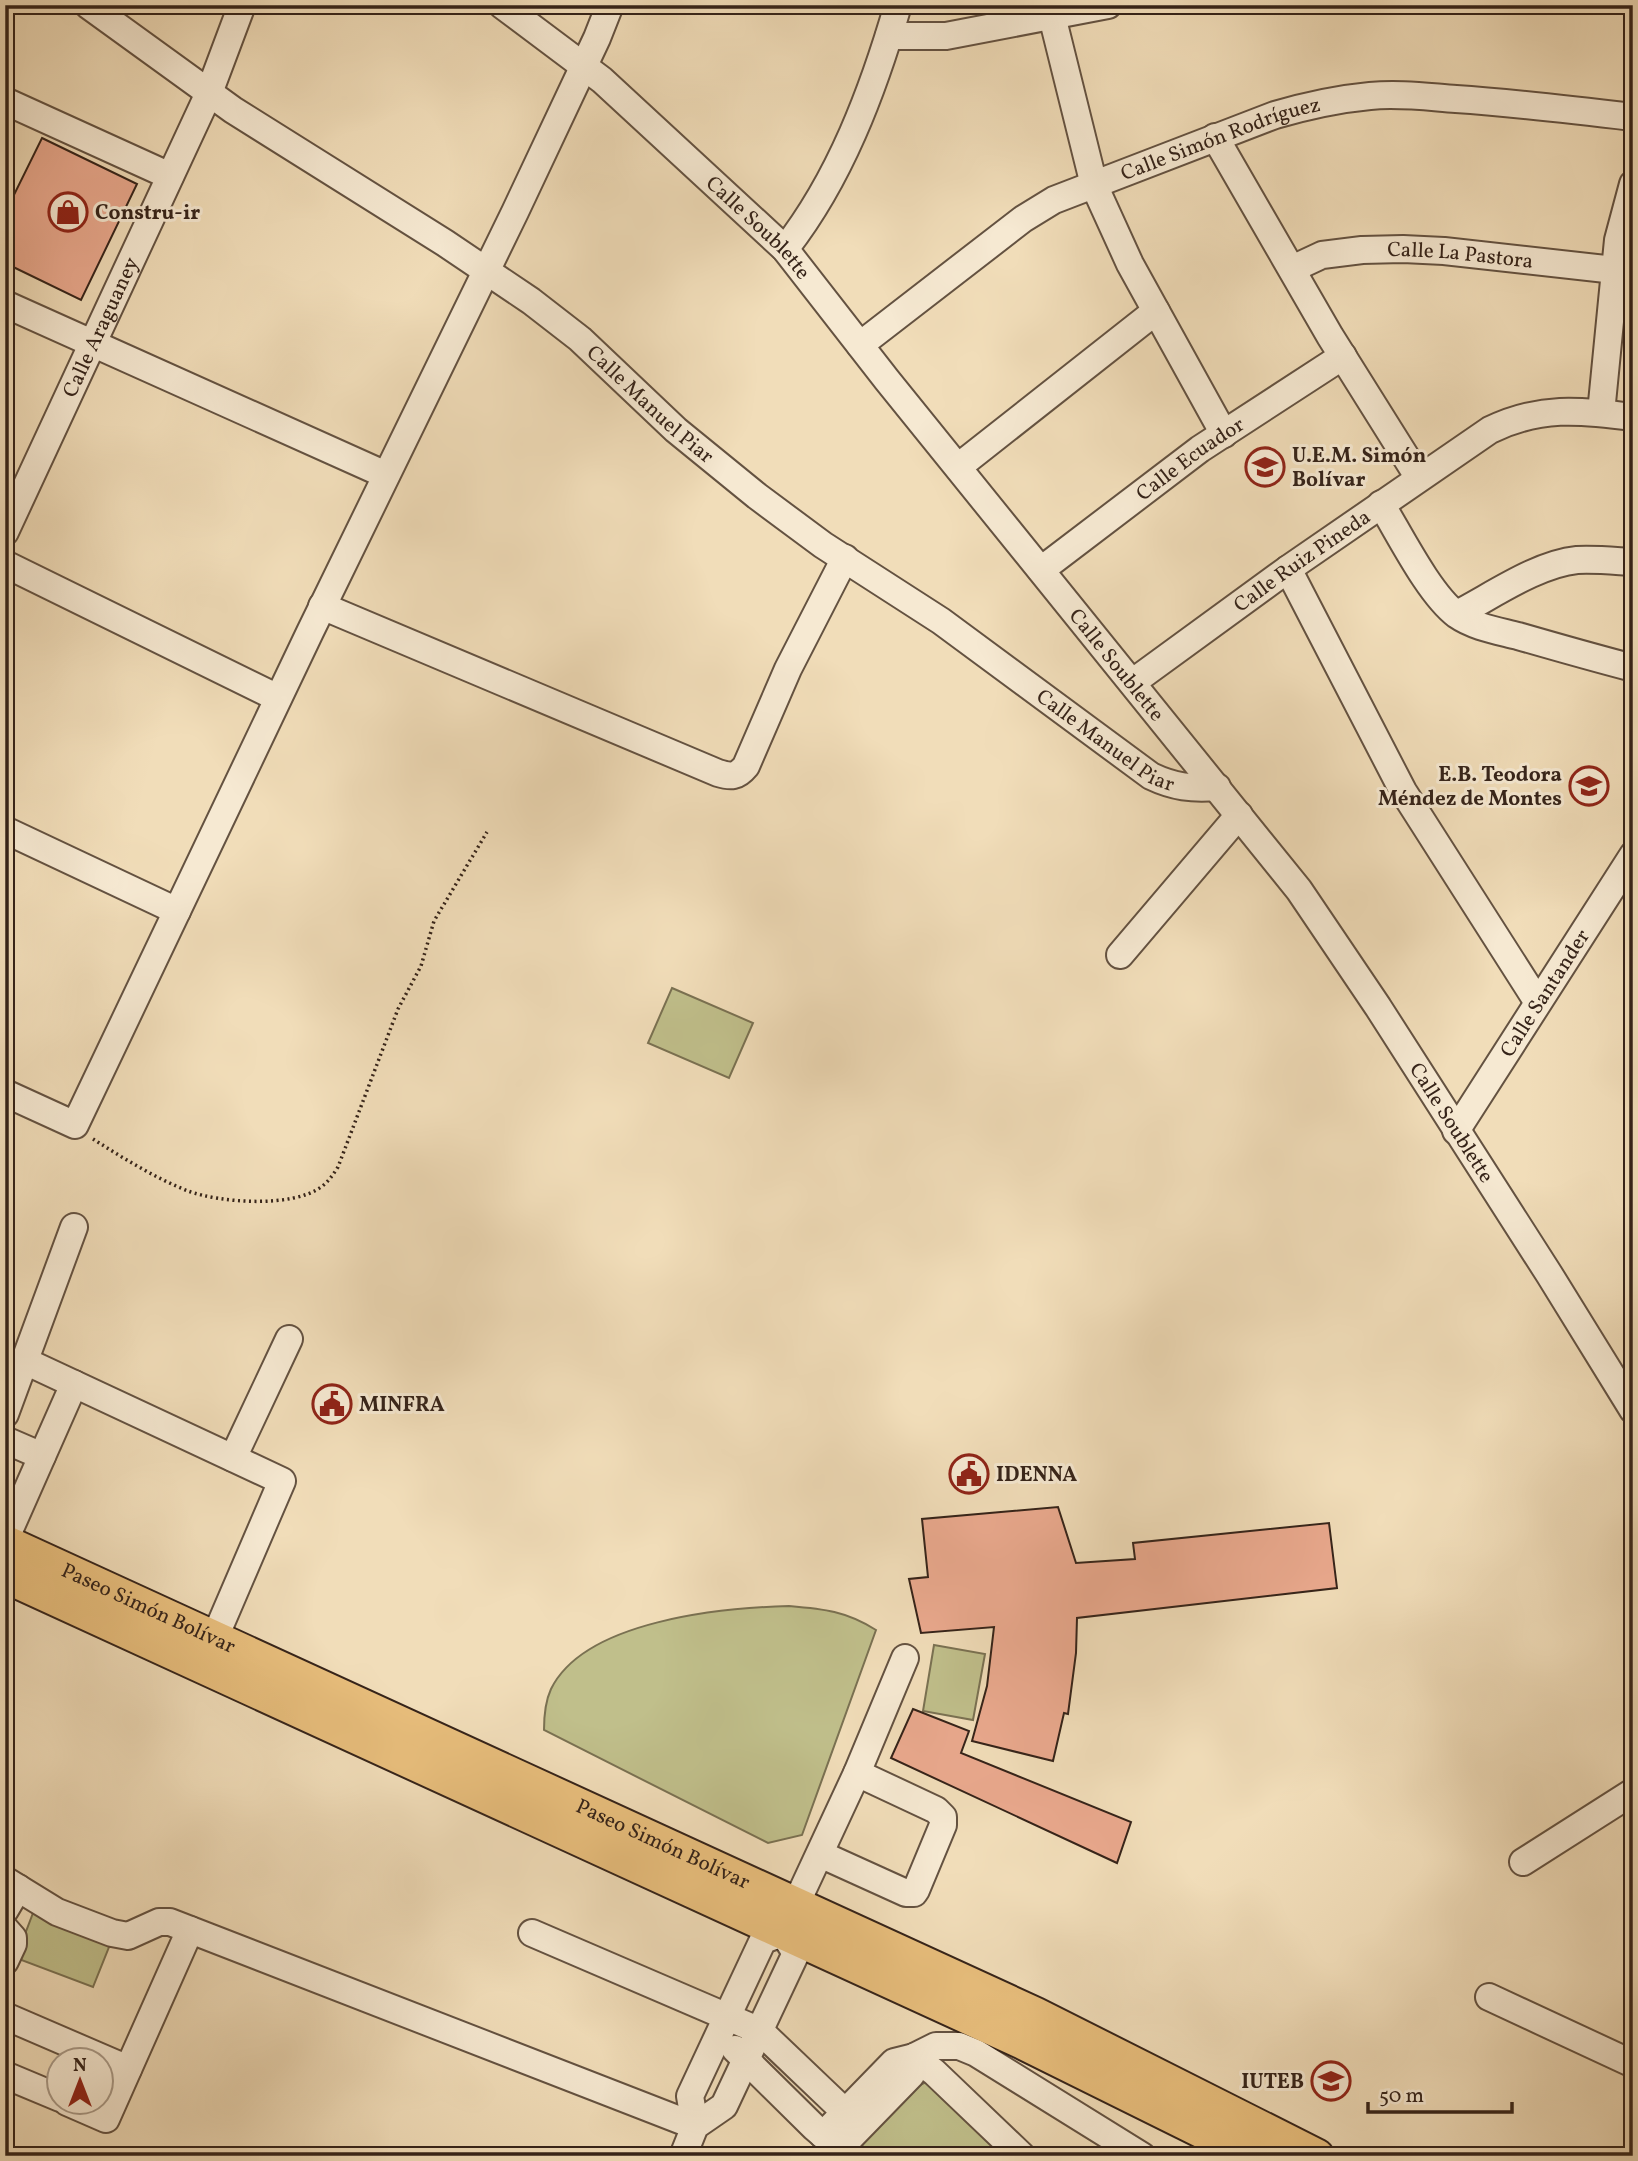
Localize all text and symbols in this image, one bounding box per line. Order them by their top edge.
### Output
street label: Calle Simón Rodríguez [1117,91,1323,189]
street label: Calle Soublette [699,170,817,286]
shop icon: Constru-ir [47,191,89,233]
place label: Constru-ir [95,199,200,228]
street label: Calle La Pastora [1387,236,1535,277]
street label: Calle Araguaney [56,252,147,403]
street label: Calle Manuel Piar [579,339,720,471]
street label: Calle Ecuador [1131,411,1251,509]
place label: U.E.M. Simón Bolívar [1292,442,1426,495]
school or university icon: U.E.M. Simón Bolívar [1244,446,1286,488]
street label: Calle Ruiz Pineda [1228,503,1377,620]
street label: Calle Soublette [1061,603,1170,728]
street label: Calle Manuel Piar [1030,683,1178,800]
place label: E.B. Teodora Méndez de Montes [1378,761,1562,814]
school or university icon: E.B. Teodora Méndez de Montes [1568,765,1610,807]
street label: Calle Santander [1494,924,1598,1063]
street label: Calle Soublette [1401,1058,1500,1189]
public building icon: MINFRA [311,1383,353,1425]
place label: MINFRA [359,1391,445,1420]
public building icon: IDENNA [948,1453,990,1495]
place label: IDENNA [996,1461,1077,1490]
street label: Paseo Simón Bolívar [56,1557,240,1662]
street label: Paseo Simón Bolívar [571,1793,754,1898]
north arrow [46,2046,116,2116]
text: N [73,2053,87,2079]
school or university icon: IUTEB [1310,2060,1352,2102]
place label: IUTEB [1241,2068,1304,2097]
scale bar [1368,2070,1512,2114]
text: 50 m [1379,2082,1424,2111]

